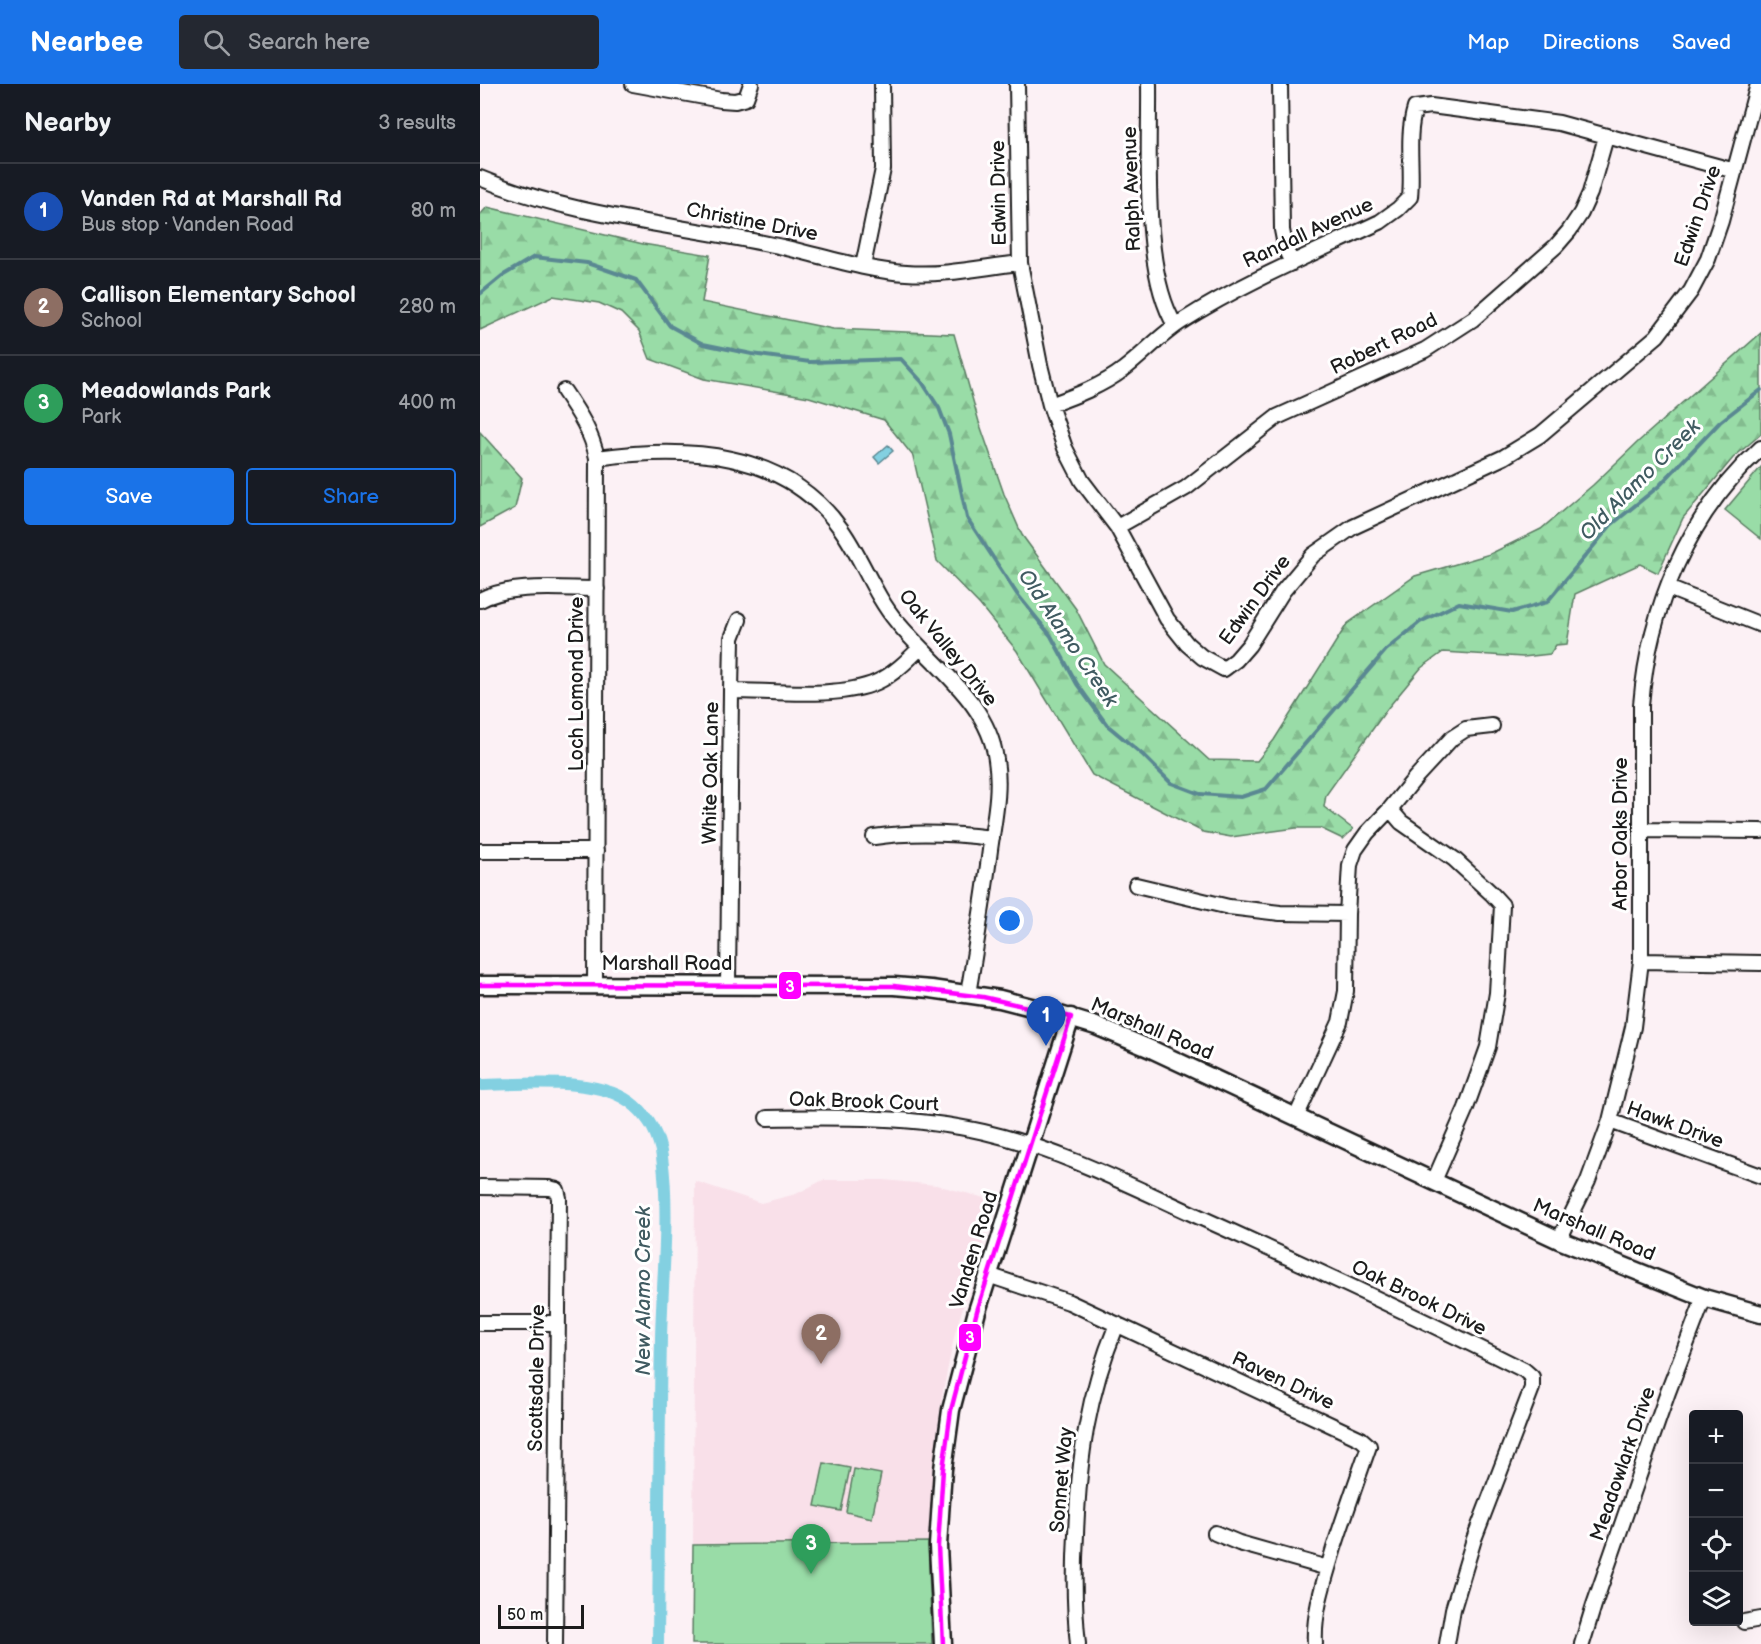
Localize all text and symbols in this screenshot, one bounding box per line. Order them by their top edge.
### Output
search box [179,15,599,69]
text: Nearbee [30,26,143,59]
icon: search [200,26,233,59]
text: Search here [248,29,370,56]
text: Map [1467,30,1510,55]
text: Directions [1543,30,1639,55]
text: Saved [1672,30,1731,55]
text: Nearby [24,108,111,139]
text: 3 results [378,111,456,135]
street label: Ralph Avenue [1118,126,1146,252]
street label: Edwin Drive [986,140,1012,246]
street label: Edwin Drive [1669,162,1727,270]
text: Vanden Rd at Marshall Rd [81,186,342,213]
street label: Randall Avenue [1239,192,1377,274]
street label: Christine Drive [684,197,820,247]
text: 1 [39,199,48,223]
text: 80 m [411,199,456,223]
text: Bus stop · Vanden Road [81,213,294,237]
text: Callison Elementary School [81,282,356,309]
text: 2 [38,295,49,319]
text: 280 m [399,295,456,319]
street label: Robert Road [1327,308,1441,380]
text: School [81,309,142,333]
text: Meadowlands Park [81,378,271,405]
text: 3 [38,391,49,415]
text: 400 m [398,391,456,415]
text: Park [81,405,121,429]
water label: Old Alamo Creek [1574,414,1706,546]
button: Save [24,468,234,525]
button: Share [246,468,456,525]
street label: Edwin Drive [1214,550,1296,650]
water label: Old Alamo Creek [1013,564,1124,712]
street label: Oak Valley Drive [893,585,1003,711]
street label: Loch Lomond Drive [565,597,589,771]
street label: White Oak Lane [698,701,724,845]
street label: Arbor Oaks Drive [1609,757,1633,911]
your location [995,906,1024,935]
street label: Marshall Road [602,952,732,976]
line badge: 3 [778,971,802,1000]
text: 3 [785,978,795,997]
street label: Marshall Road [1087,992,1217,1066]
pin: 1 [1026,996,1066,1046]
street label: Oak Brook Court [789,1087,939,1117]
street label: Hawk Drive [1623,1096,1727,1154]
street label: Vanden Road [945,1188,1003,1312]
street label: Marshall Road [1529,1193,1659,1267]
water label: New Alamo Creek [631,1205,656,1376]
street label: Oak Brook Drive [1348,1255,1490,1341]
street label: Scottsdale Drive [524,1304,550,1452]
pin: 2 [802,1314,840,1364]
line badge: 3 [958,1323,982,1352]
text: 3 [965,1329,975,1348]
street label: Raven Drive [1228,1347,1338,1415]
street label: Meadowlark Drive [1585,1384,1661,1544]
map controls [1689,1410,1743,1626]
button: + [1689,1410,1743,1464]
street label: Sonnet Way [1045,1426,1079,1534]
button: − [1689,1464,1743,1518]
button: locate [1689,1518,1743,1572]
pin: 3 [792,1524,830,1574]
button: layers [1689,1572,1743,1626]
scale bar [498,1602,584,1630]
text: 50 m [507,1606,543,1625]

